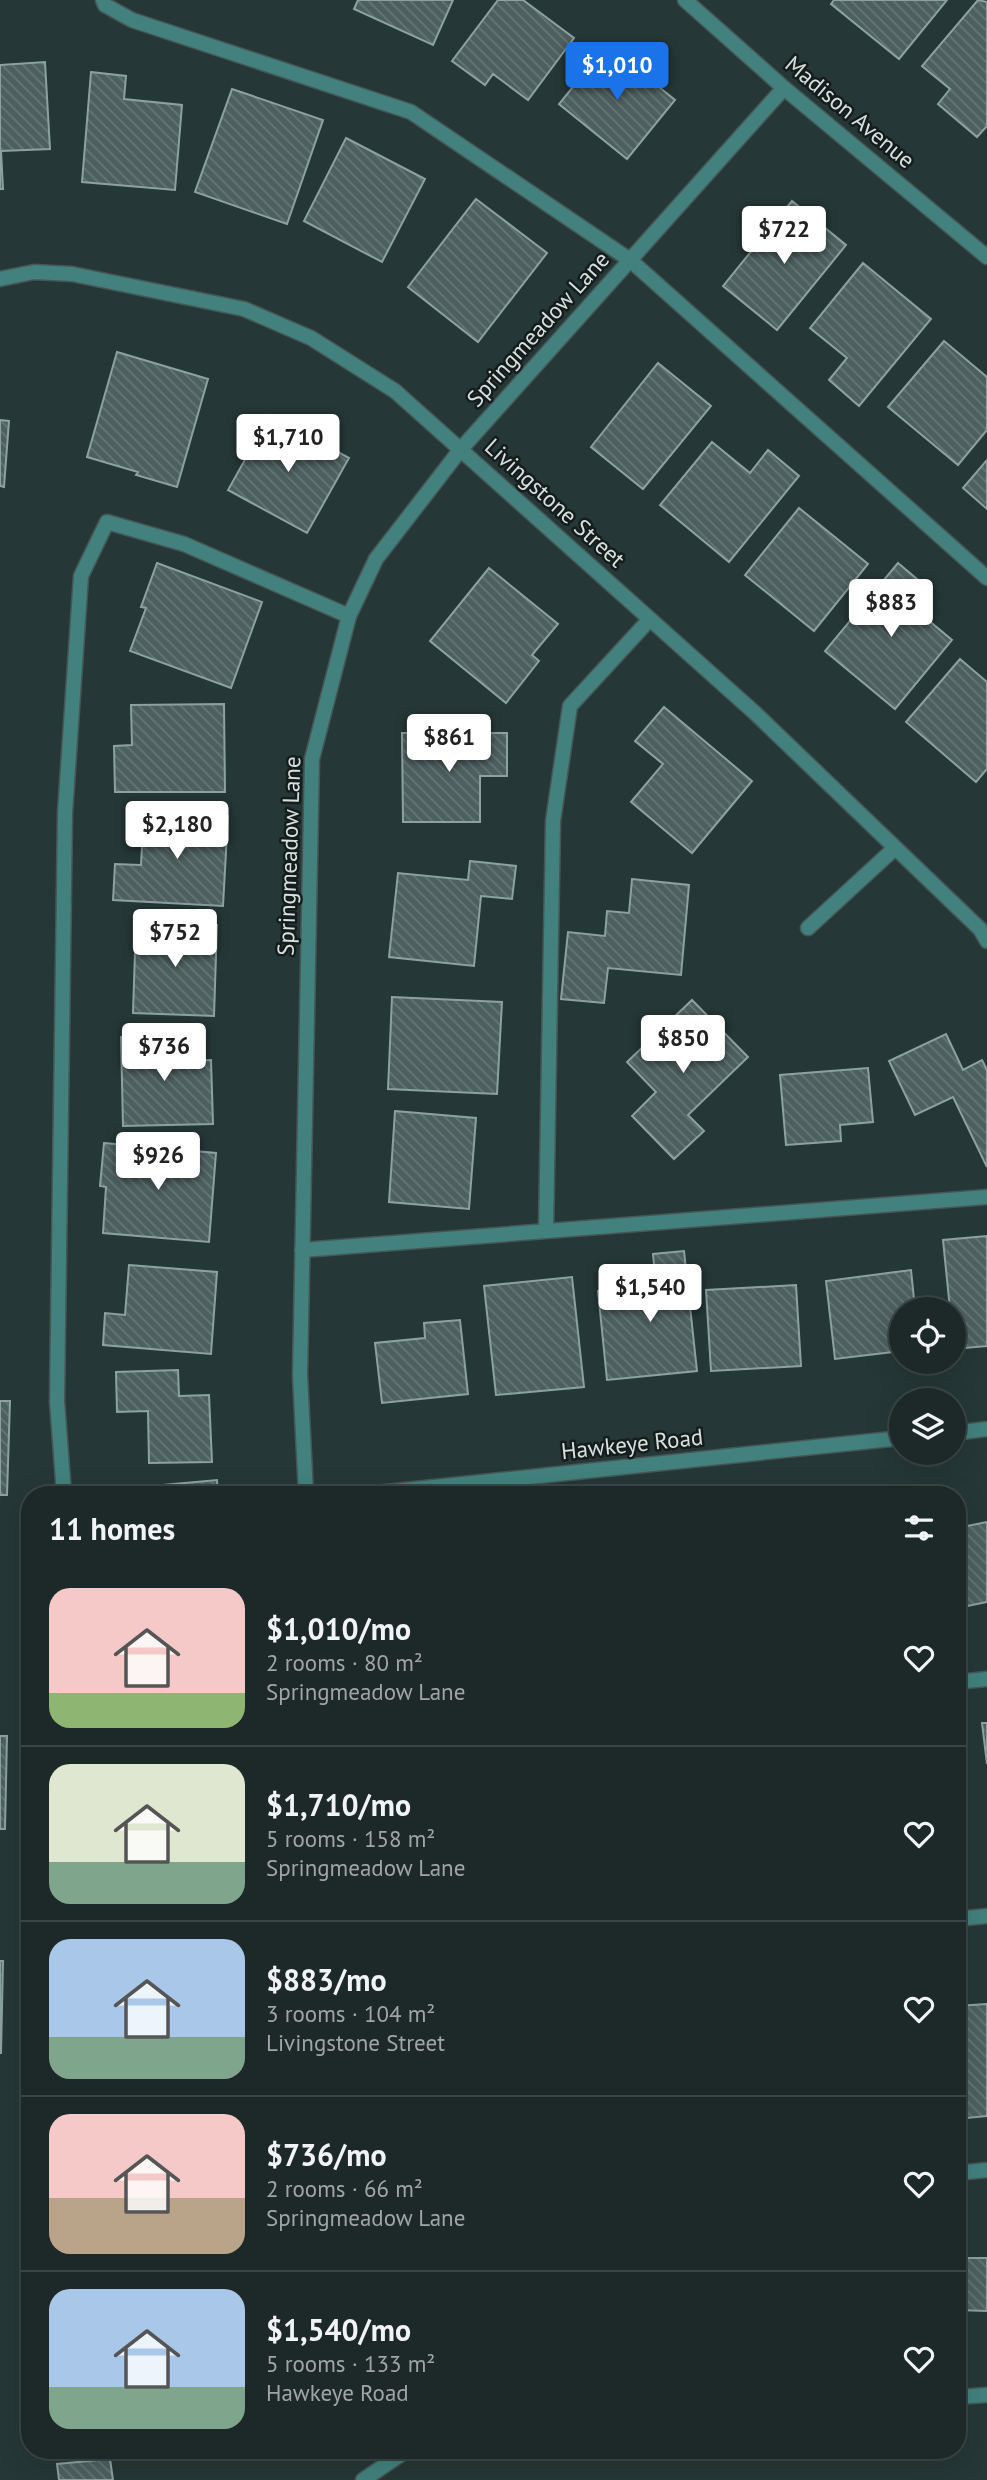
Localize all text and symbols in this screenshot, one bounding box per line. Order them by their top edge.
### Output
pin: $1,010 [560,42,674,102]
street label: Madison Avenue [780,49,921,174]
text: $1,010 [581,50,653,79]
pin: $722 [743,206,825,266]
text: $722 [758,214,810,243]
street label: Springmeadow Lane [460,245,615,412]
pin: $1,710 [231,414,345,474]
text: $1,710 [252,422,324,451]
street label: Livingstone Street [479,432,632,573]
pin: $883 [850,580,932,639]
text: $883 [865,587,917,616]
pin: $861 [408,714,490,774]
text: $861 [423,722,475,751]
street label: Springmeadow Lane [271,756,306,956]
pin: $2,180 [120,802,234,861]
text: $2,180 [141,809,213,838]
pin: $752 [134,909,216,969]
text: $752 [149,917,201,946]
pin: $850 [642,1016,724,1075]
text: $850 [657,1023,709,1052]
pin: $736 [123,1024,205,1083]
text: $736 [138,1031,190,1060]
pin: $926 [117,1132,199,1192]
text: $926 [132,1140,184,1169]
pin: $1,540 [593,1264,707,1324]
text: $1,540 [614,1272,686,1301]
map controls [889,1297,966,1465]
button: locate [889,1297,966,1374]
button: layers [889,1388,966,1465]
street label: Hawkeye Road [559,1422,704,1465]
text: 11 homes [49,1509,175,1548]
icon: filters [900,1509,938,1547]
text: $1,010/mo [266,1609,411,1648]
icon: home [105,1616,189,1700]
icon: heart [900,1639,938,1677]
text: 2 rooms · 80 m² [266,1648,423,1677]
text: Springmeadow Lane [266,1677,465,1706]
text: $1,710/mo [266,1785,411,1824]
icon: home [105,1792,189,1876]
icon: heart [900,1815,938,1853]
text: 5 rooms · 158 m² [266,1824,435,1853]
text: Springmeadow Lane [266,1853,465,1882]
text: $883/mo [266,1960,387,1999]
icon: home [105,1967,189,2051]
icon: heart [900,1990,938,2028]
text: 3 rooms · 104 m² [266,1999,435,2028]
text: Livingstone Street [266,2028,445,2057]
text: $736/mo [266,2135,387,2174]
icon: home [105,2142,189,2226]
icon: heart [900,2165,938,2203]
text: 2 rooms · 66 m² [266,2174,423,2203]
text: Springmeadow Lane [266,2203,465,2232]
text: $1,540/mo [266,2310,411,2349]
icon: home [105,2317,189,2401]
icon: heart [900,2340,938,2378]
text: 5 rooms · 133 m² [266,2349,435,2378]
text: Hawkeye Road [266,2378,409,2407]

